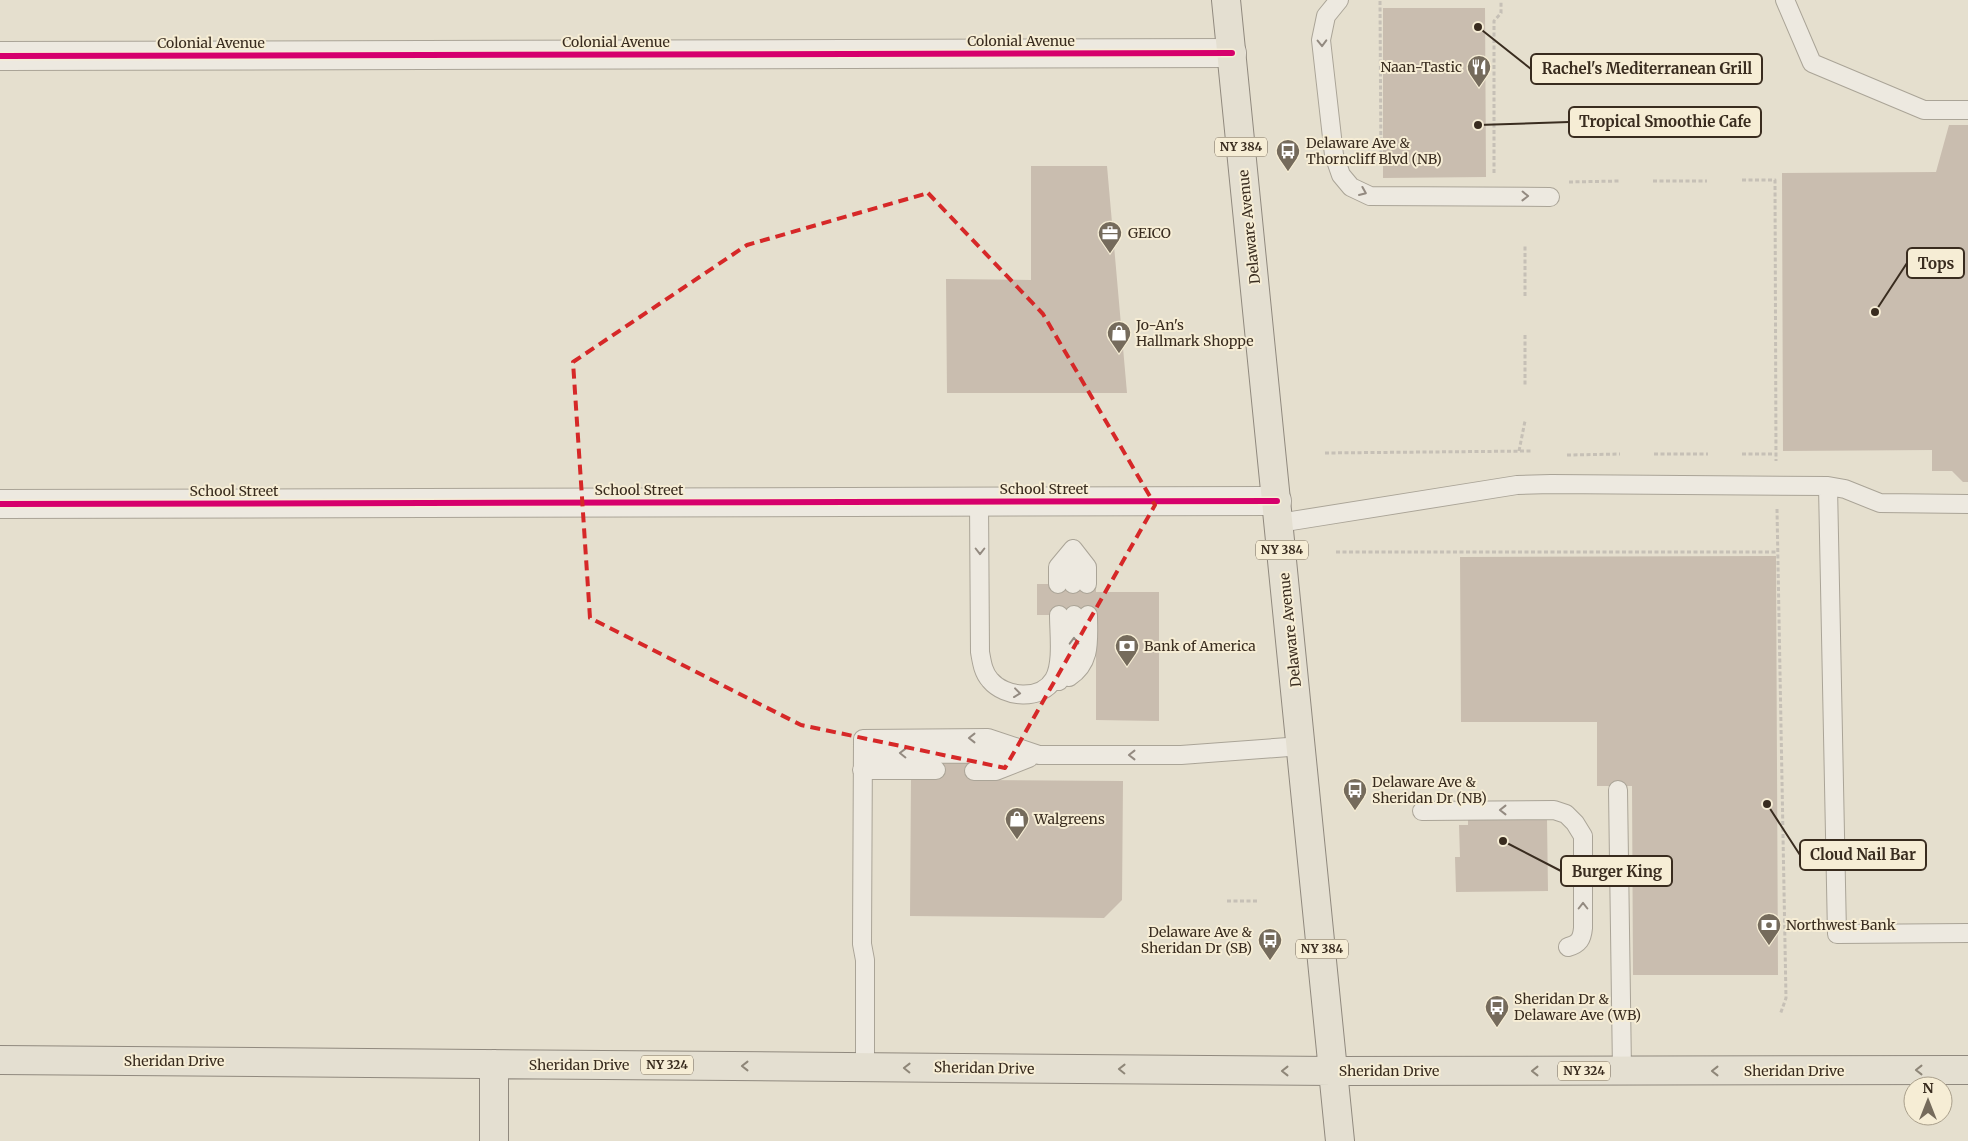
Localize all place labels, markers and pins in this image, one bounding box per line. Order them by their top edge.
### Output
restaurant icon: Naan-Tastic [1466,54,1492,88]
callout: Rachel's Mediterranean Grill [1531,54,1762,84]
place label: Naan-Tastic [1381,58,1462,76]
callout: Tropical Smoothie Cafe [1569,107,1761,137]
place label: Delaware Ave & Thorncliff Blvd (NB) [1306,134,1442,168]
bus stop icon: Delaware Ave & Thorncliff Blvd (NB) [1275,138,1301,172]
office icon: GEICO [1097,220,1123,254]
place label: GEICO [1128,224,1171,242]
callout: Tops [1907,248,1964,278]
place label: Jo-An's Hallmark Shoppe [1135,316,1254,350]
shop icon: Jo-An's Hallmark Shoppe [1106,320,1132,354]
bank icon: Bank of America [1114,633,1140,667]
place label: Bank of America [1144,637,1256,655]
place label: Delaware Ave & Sheridan Dr (NB) [1372,773,1487,807]
bus stop icon: Delaware Ave & Sheridan Dr (NB) [1342,777,1368,811]
shop icon: Walgreens [1004,806,1030,840]
place label: Walgreens [1033,810,1105,828]
callout: Cloud Nail Bar [1800,840,1926,870]
callout: Burger King [1561,856,1672,886]
bank icon: Northwest Bank [1756,912,1782,946]
place label: Northwest Bank [1786,916,1896,934]
place label: Delaware Ave & Sheridan Dr (SB) [1141,923,1252,957]
bus stop icon: Delaware Ave & Sheridan Dr (SB) [1257,927,1283,961]
place label: Sheridan Dr & Delaware Ave (WB) [1514,990,1641,1024]
bus stop icon: Sheridan Dr & Delaware Ave (WB) [1484,994,1510,1028]

